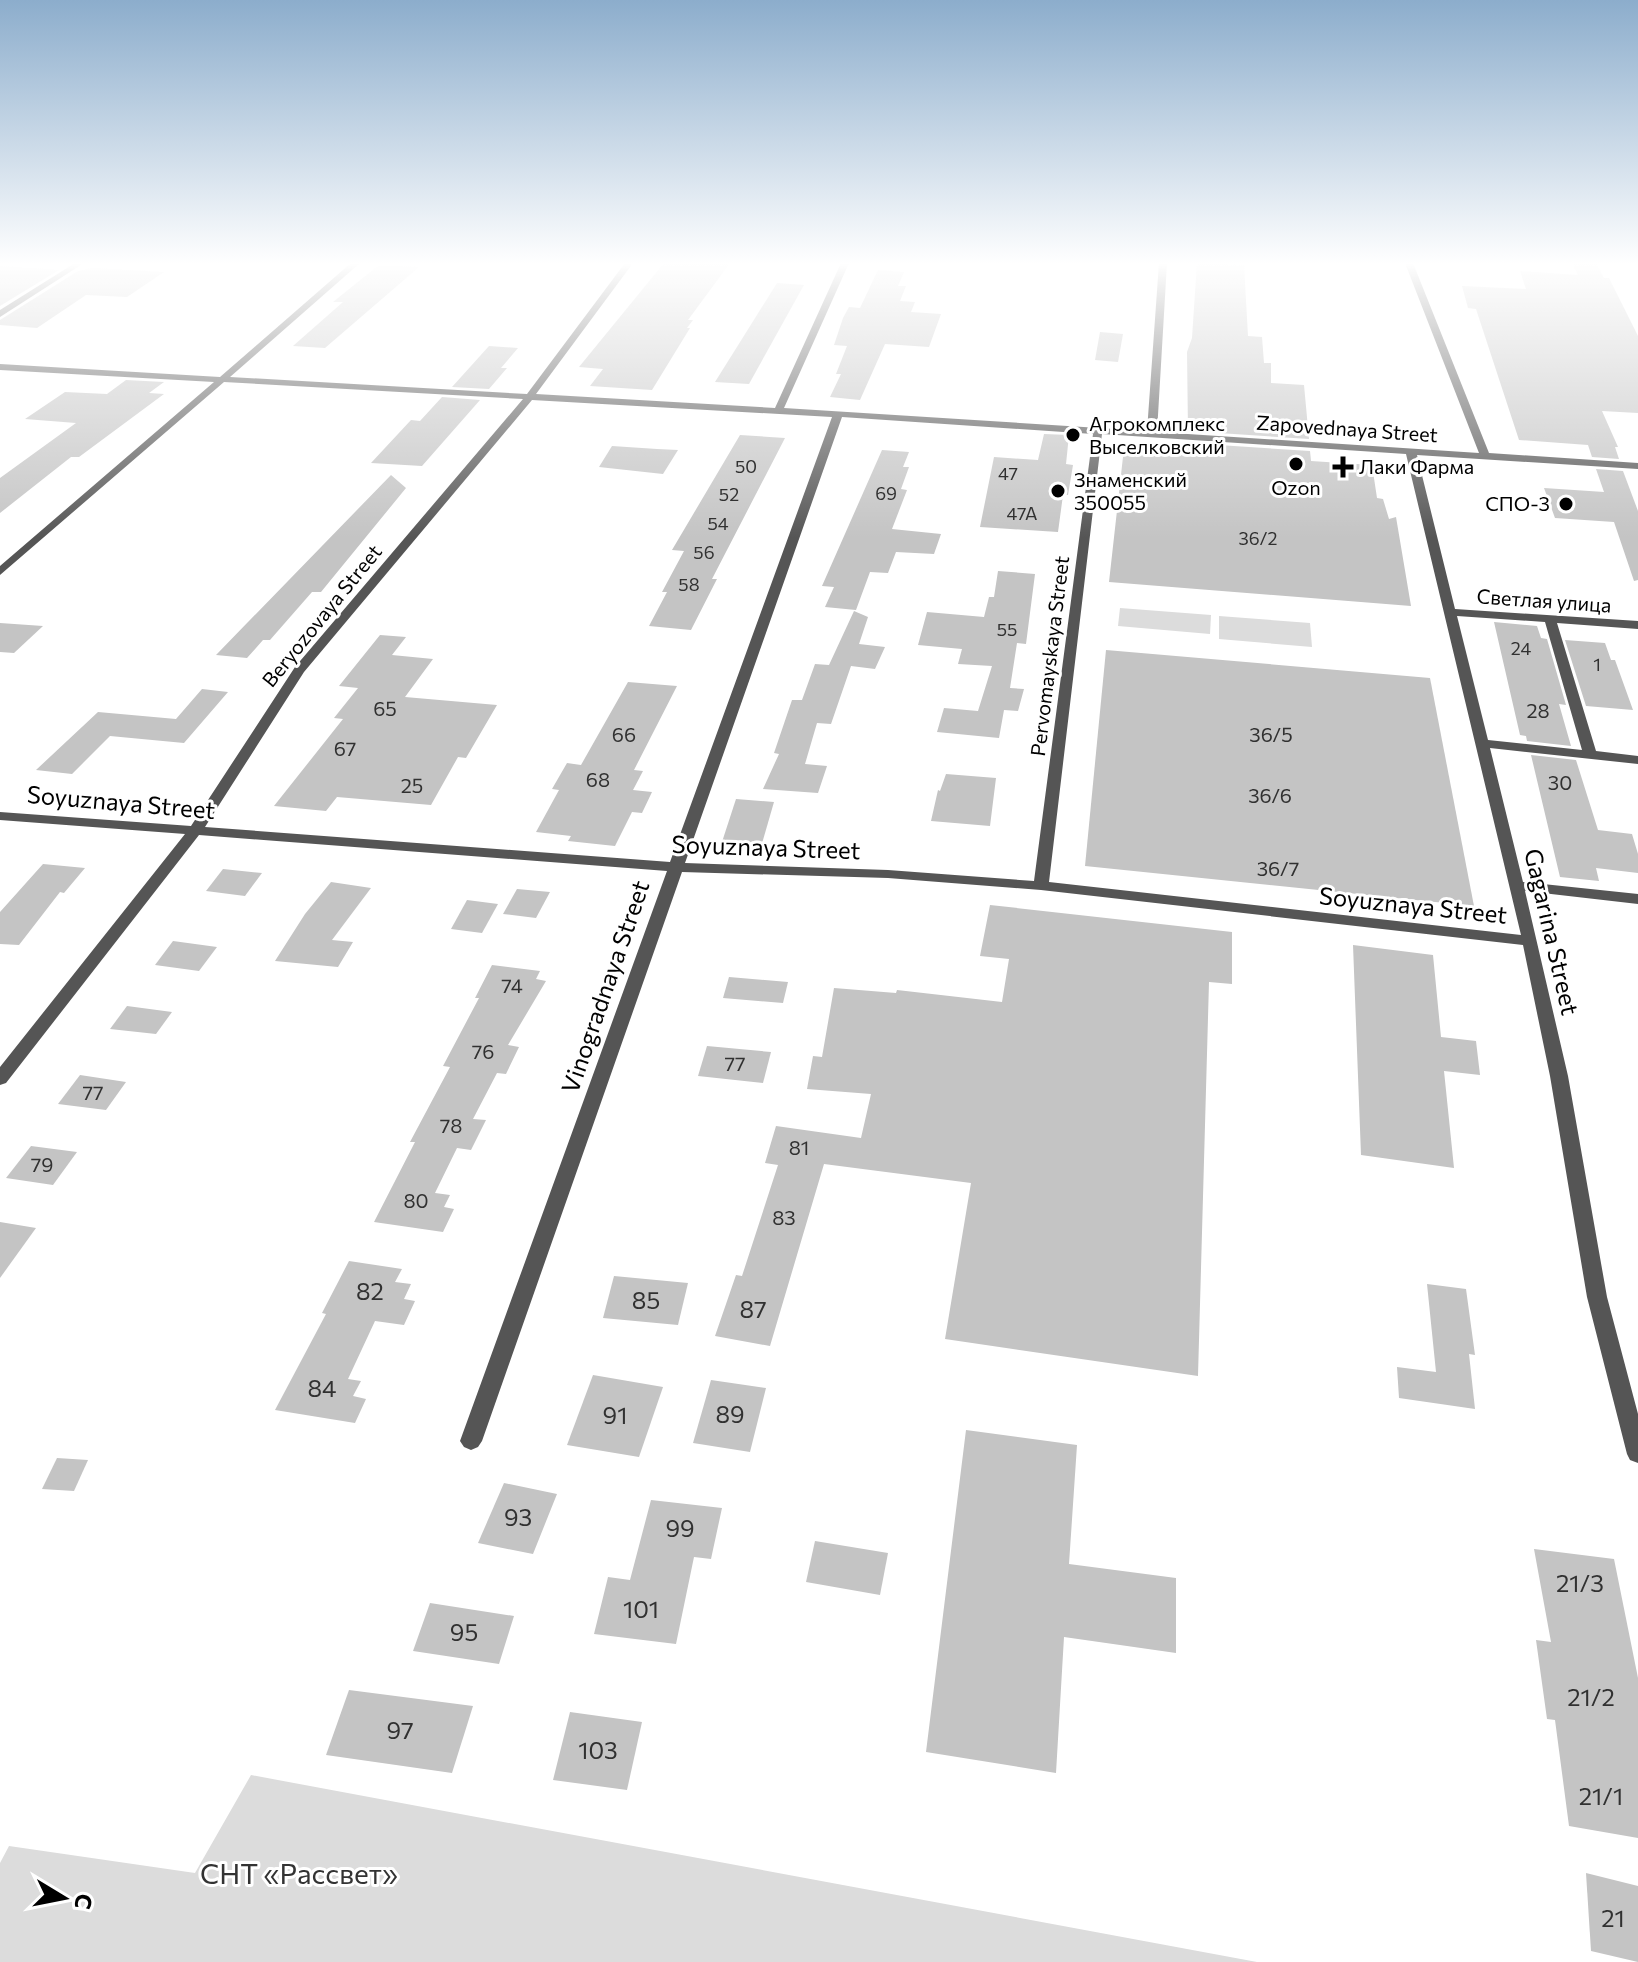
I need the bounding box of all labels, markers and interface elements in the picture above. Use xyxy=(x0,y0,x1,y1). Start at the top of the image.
street label: Zapovednaya Street xyxy=(1255,410,1439,446)
place label: Агрокомплекс Выселковский xyxy=(1089,411,1225,458)
marker: Агрокомплекс Выселковский xyxy=(1064,426,1082,444)
place label: Лаки Фарма xyxy=(1359,454,1474,478)
house number: 50 xyxy=(735,455,757,477)
marker: Ozon xyxy=(1287,455,1305,473)
marker: Лаки Фарма xyxy=(1334,458,1352,476)
house number: 47 xyxy=(998,462,1018,484)
place label: Знаменский 350055 xyxy=(1074,467,1187,514)
place label: Ozon xyxy=(1271,475,1321,499)
house number: 69 xyxy=(875,482,897,504)
marker: Знаменский 350055 xyxy=(1049,482,1067,500)
house number: 52 xyxy=(719,483,739,505)
place label: СПО-3 xyxy=(1485,491,1550,515)
marker: СПО-3 xyxy=(1557,495,1575,513)
house number: 47А xyxy=(1007,502,1037,524)
house number: 54 xyxy=(707,512,729,534)
house number: 36/2 xyxy=(1239,527,1277,549)
street label: Beryozovaya Street xyxy=(256,539,386,691)
house number: 56 xyxy=(693,541,715,563)
street label: Pervomayskaya Street xyxy=(1025,554,1073,757)
house number: 58 xyxy=(678,573,700,595)
street label: Светлая улица xyxy=(1476,583,1612,617)
house number: 55 xyxy=(997,618,1017,640)
house number: 24 xyxy=(1511,637,1531,659)
house number: 1 xyxy=(1593,653,1601,675)
house number: 65 xyxy=(373,696,397,720)
house number: 28 xyxy=(1526,698,1550,722)
house number: 66 xyxy=(612,722,636,746)
house number: 36/5 xyxy=(1249,722,1293,746)
house number: 67 xyxy=(334,736,356,760)
house number: 68 xyxy=(586,767,610,791)
house number: 30 xyxy=(1548,770,1572,794)
house number: 25 xyxy=(401,773,423,797)
street label: Soyuznaya Street xyxy=(26,779,217,824)
house number: 36/6 xyxy=(1248,783,1292,807)
street label: Soyuznaya Street xyxy=(671,829,861,864)
street label: Gagarina Street xyxy=(1519,846,1586,1018)
house number: 36/7 xyxy=(1257,856,1299,880)
street label: Vinogradnaya Street xyxy=(555,876,655,1097)
street label: Soyuznaya Street xyxy=(1318,880,1509,929)
house number: 74 xyxy=(501,973,523,997)
house number: 76 xyxy=(472,1039,494,1063)
house number: 77 xyxy=(724,1051,746,1075)
house number: 77 xyxy=(82,1080,104,1104)
house number: 78 xyxy=(440,1113,462,1137)
house number: 81 xyxy=(789,1135,809,1159)
house number: 79 xyxy=(31,1152,53,1176)
house number: 80 xyxy=(403,1188,429,1212)
house number: 83 xyxy=(772,1205,796,1229)
house number: 82 xyxy=(356,1276,384,1305)
house number: 85 xyxy=(632,1285,660,1314)
house number: 87 xyxy=(739,1294,767,1323)
house number: 84 xyxy=(308,1373,336,1402)
house number: 89 xyxy=(715,1399,745,1428)
house number: 91 xyxy=(603,1400,627,1429)
house number: 93 xyxy=(504,1502,532,1531)
house number: 99 xyxy=(665,1513,695,1542)
house number: 21/3 xyxy=(1556,1568,1604,1597)
house number: 101 xyxy=(623,1594,659,1623)
house number: 95 xyxy=(450,1617,478,1646)
house number: 21/2 xyxy=(1567,1682,1615,1711)
house number: 97 xyxy=(386,1715,414,1744)
house number: 103 xyxy=(578,1735,618,1764)
house number: 21/1 xyxy=(1579,1781,1623,1810)
park label: СНТ «Рассвет» xyxy=(200,1856,398,1890)
north arrow xyxy=(24,1858,104,1938)
text: С xyxy=(70,1892,99,1911)
house number: 21 xyxy=(1601,1903,1625,1932)

